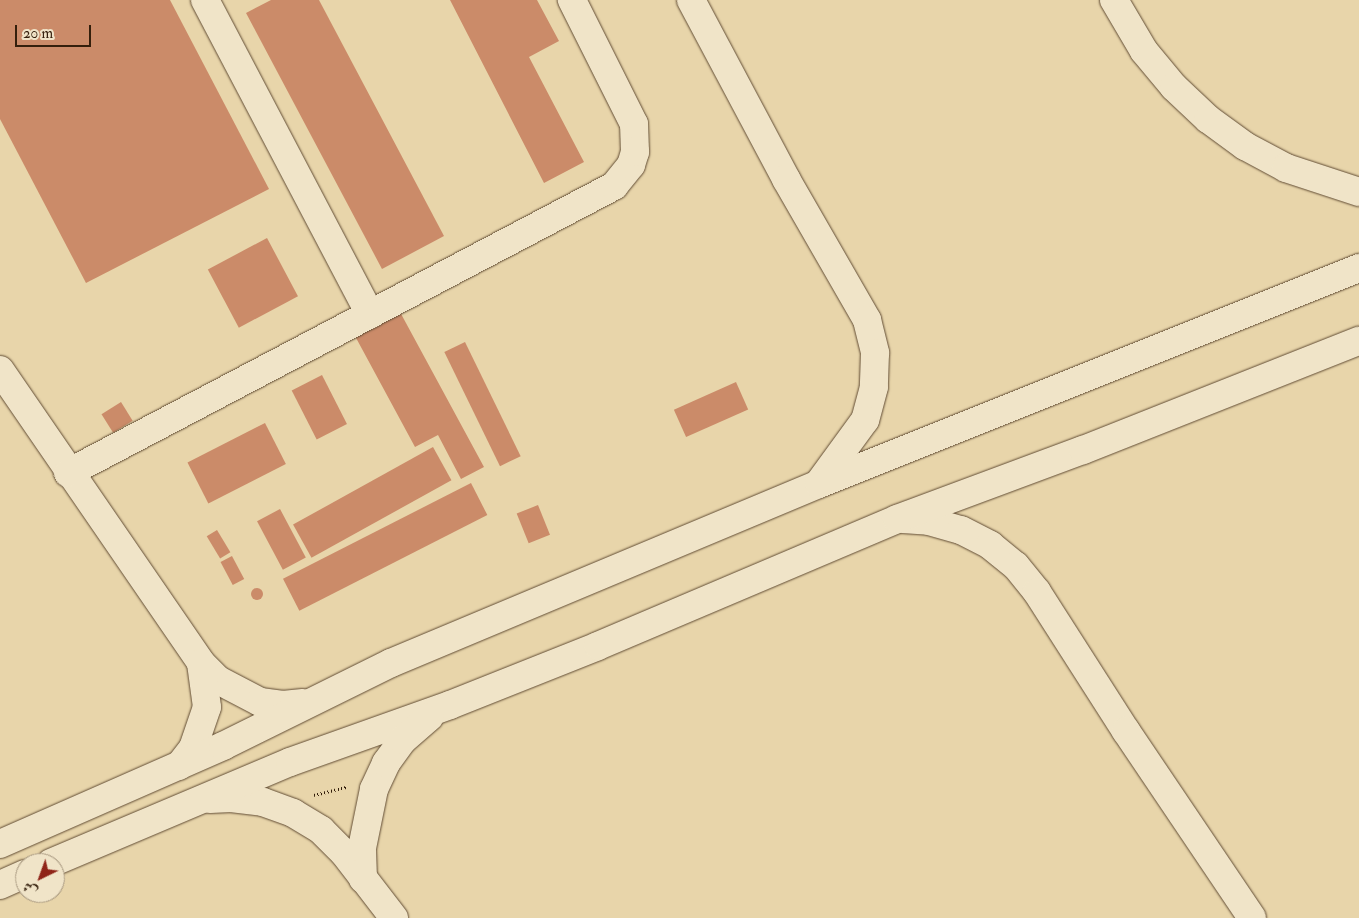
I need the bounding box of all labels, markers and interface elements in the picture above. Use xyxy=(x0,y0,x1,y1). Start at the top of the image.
scale bar xyxy=(18,15,94,47)
text: 20 m xyxy=(23,24,53,43)
north arrow xyxy=(15,853,65,903)
text: ش xyxy=(19,878,41,900)

